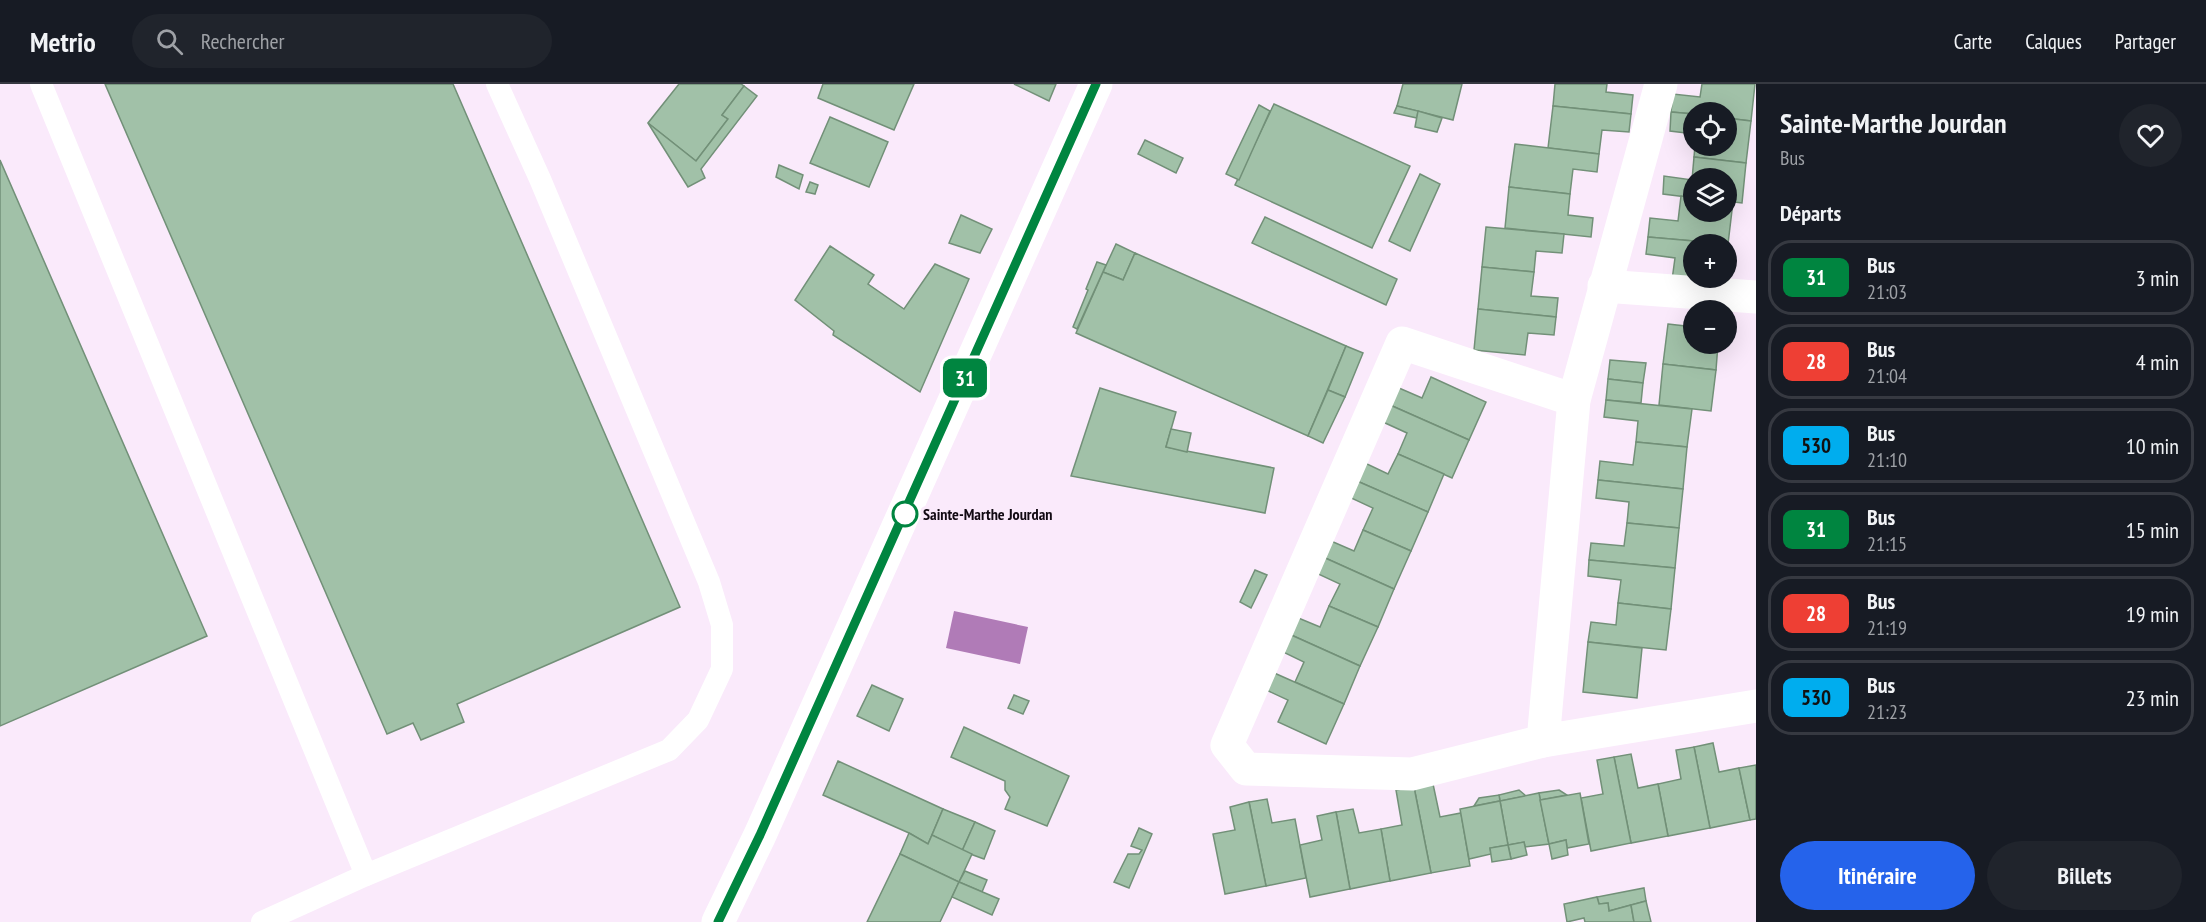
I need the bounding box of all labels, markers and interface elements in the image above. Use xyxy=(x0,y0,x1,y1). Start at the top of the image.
search box xyxy=(132,14,552,68)
text: Metrio xyxy=(30,23,96,60)
icon: search xyxy=(153,25,186,58)
text: Rechercher xyxy=(201,27,285,55)
text: Carte xyxy=(1954,28,1992,55)
text: Calques xyxy=(2025,28,2082,55)
text: Partager xyxy=(2115,28,2176,55)
map controls xyxy=(1683,102,1737,354)
button: locate xyxy=(1683,102,1737,156)
text: Sainte-Marthe Jourdan xyxy=(1780,104,2007,141)
button: heart xyxy=(2119,104,2182,167)
text: Bus xyxy=(1780,145,1805,171)
button: layers xyxy=(1683,168,1737,222)
text: Départs xyxy=(1780,199,1841,227)
button: + xyxy=(1683,234,1737,288)
text: Bus xyxy=(1867,251,1895,279)
text: 31 xyxy=(1806,264,1826,291)
text: 3 min xyxy=(2136,264,2179,292)
text: 21:03 xyxy=(1867,279,1907,305)
button: − xyxy=(1683,300,1737,354)
text: Bus xyxy=(1867,335,1895,363)
text: 28 xyxy=(1806,348,1826,375)
text: 4 min xyxy=(2136,348,2179,376)
line badge: 31 xyxy=(938,358,992,398)
text: 21:04 xyxy=(1867,363,1907,389)
text: 31 xyxy=(955,365,975,392)
text: Bus xyxy=(1867,419,1895,447)
text: 530 xyxy=(1801,432,1831,459)
text: 10 min xyxy=(2126,432,2179,460)
text: 21:10 xyxy=(1867,447,1907,473)
marker: Sainte-Marthe Jourdan xyxy=(892,501,918,527)
text: Bus xyxy=(1867,503,1895,531)
place label: Sainte-Marthe Jourdan xyxy=(923,504,1052,524)
text: 31 xyxy=(1806,516,1826,543)
text: 15 min xyxy=(2126,516,2179,544)
text: 21:15 xyxy=(1867,531,1907,557)
text: Bus xyxy=(1867,587,1895,615)
text: 28 xyxy=(1806,600,1826,627)
text: 19 min xyxy=(2126,600,2179,628)
text: 21:19 xyxy=(1867,615,1907,641)
text: Bus xyxy=(1867,671,1895,699)
text: 530 xyxy=(1801,684,1831,711)
text: 23 min xyxy=(2126,684,2179,712)
text: 21:23 xyxy=(1867,699,1907,725)
button: Itinéraire xyxy=(1780,841,1975,910)
button: Billets xyxy=(1987,841,2182,910)

